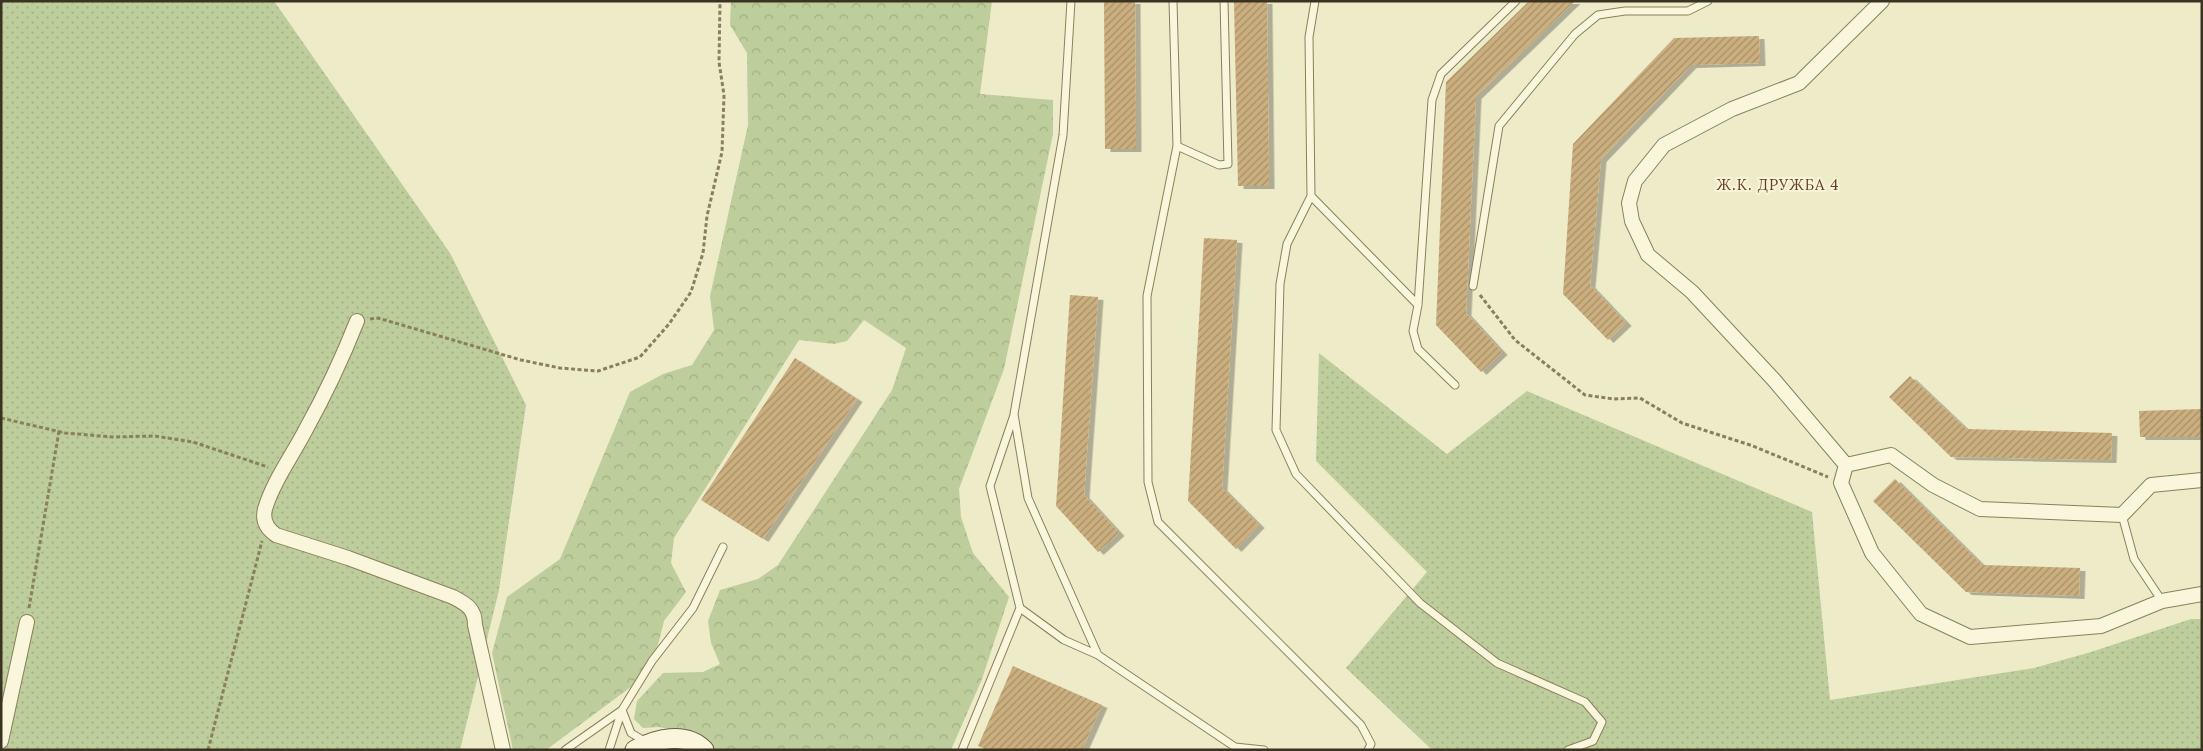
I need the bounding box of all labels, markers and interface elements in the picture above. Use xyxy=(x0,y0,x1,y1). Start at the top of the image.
district label: Ж.К. ДРУЖБА 4 xyxy=(1717,175,1839,194)

